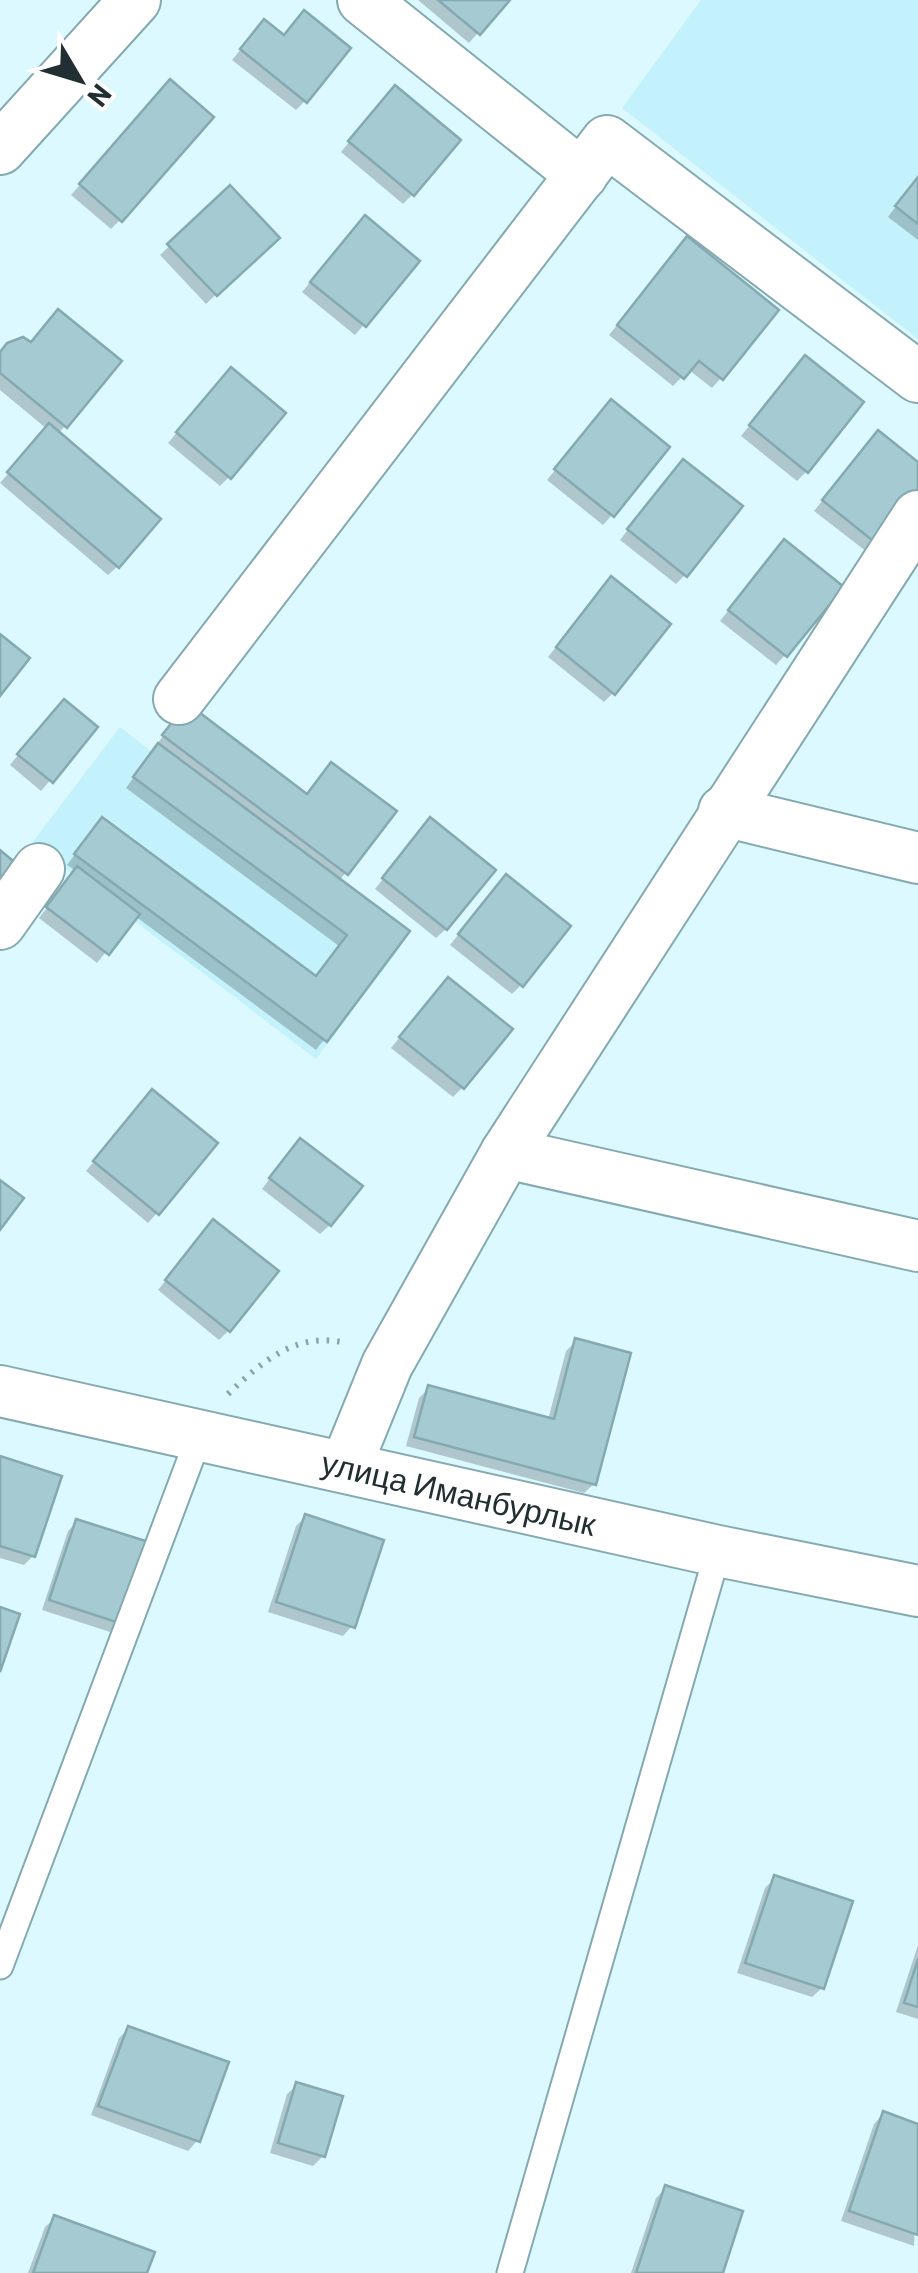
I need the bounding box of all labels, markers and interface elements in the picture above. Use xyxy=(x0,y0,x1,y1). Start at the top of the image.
north arrow xyxy=(30,30,130,130)
text: N xyxy=(81,78,120,114)
street label: улица Иманбурлык xyxy=(318,1442,601,1543)

